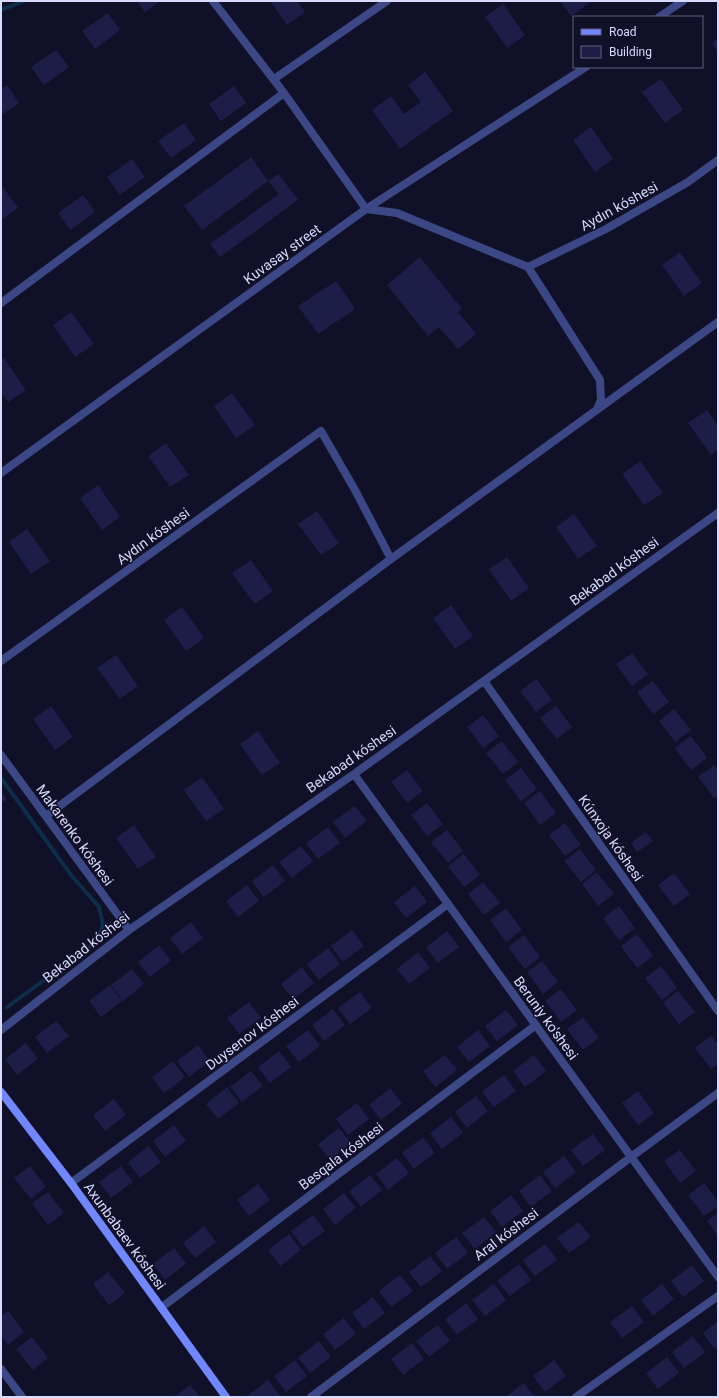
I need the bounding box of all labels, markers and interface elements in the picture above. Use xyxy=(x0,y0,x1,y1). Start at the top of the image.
legend xyxy=(573,16,703,68)
text: Road xyxy=(609,25,637,39)
text: Building xyxy=(609,45,652,59)
street label: Aydın kóshesi xyxy=(578,178,660,234)
street label: Kuvasay street xyxy=(240,220,324,287)
street label: Aydın kóshesi xyxy=(114,504,192,568)
street label: Bekabad kóshesi xyxy=(567,533,661,609)
street label: Bekabad kóshesi xyxy=(303,722,399,796)
street label: Makarenko kóshesi xyxy=(33,781,117,889)
street label: Kúnxoja kóshesi xyxy=(575,792,647,884)
street label: Bekabad kóshesi xyxy=(39,908,133,986)
street label: Beruniy ko'shesi xyxy=(510,973,582,1063)
street label: Duysenov kóshesi xyxy=(202,993,302,1073)
street label: Besqala kóshesi xyxy=(296,1119,386,1193)
street label: Axunbabaev kóshesi xyxy=(81,1179,169,1293)
street label: Aral kóshesi xyxy=(471,1205,541,1263)

